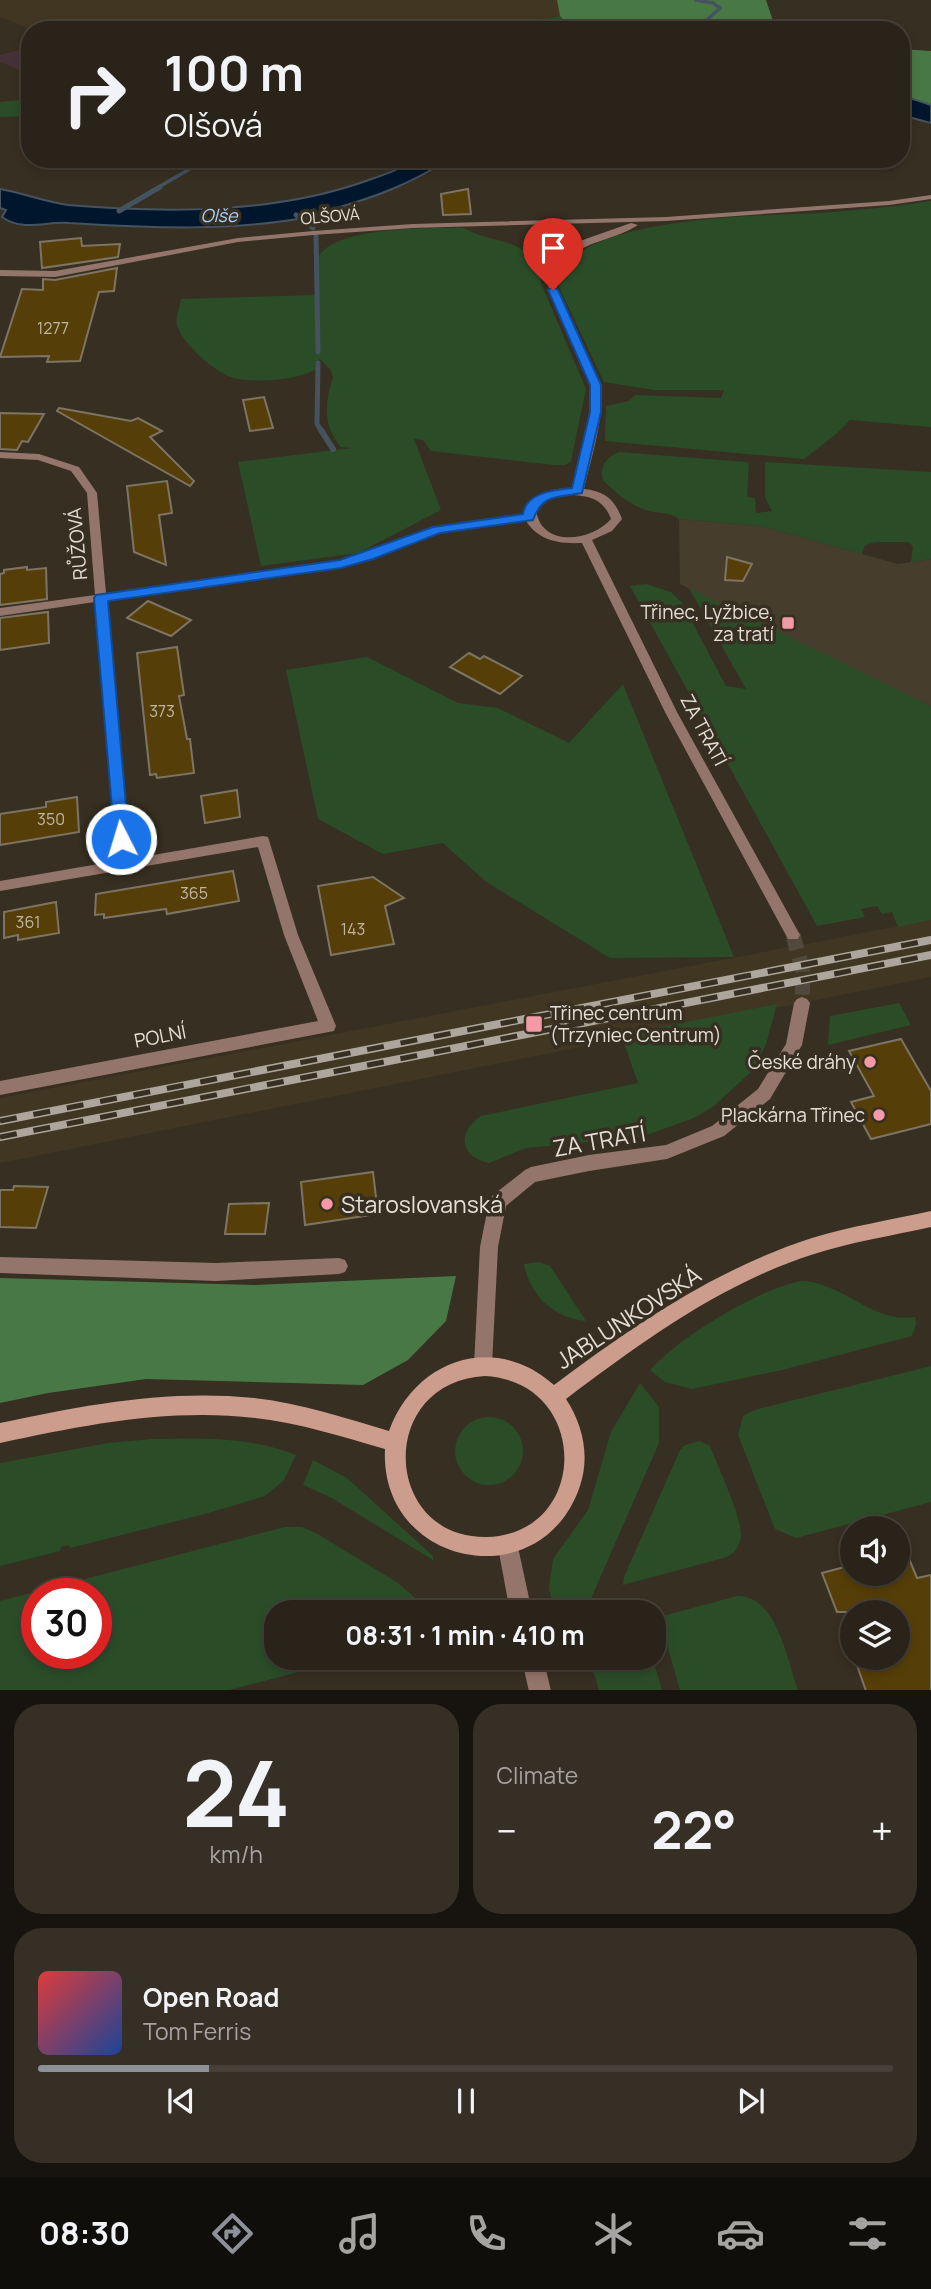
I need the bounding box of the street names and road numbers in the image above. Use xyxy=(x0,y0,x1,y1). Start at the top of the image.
street label: OLŠOVÁ xyxy=(299,202,361,230)
street label: RŮŽOVÁ xyxy=(61,507,93,581)
street label: ZA TRATÍ xyxy=(674,690,734,770)
street label: POLNÍ xyxy=(132,1018,188,1054)
street label: ZA TRATÍ xyxy=(550,1116,648,1164)
street label: JABLUNKOVSKÁ xyxy=(549,1258,707,1376)

